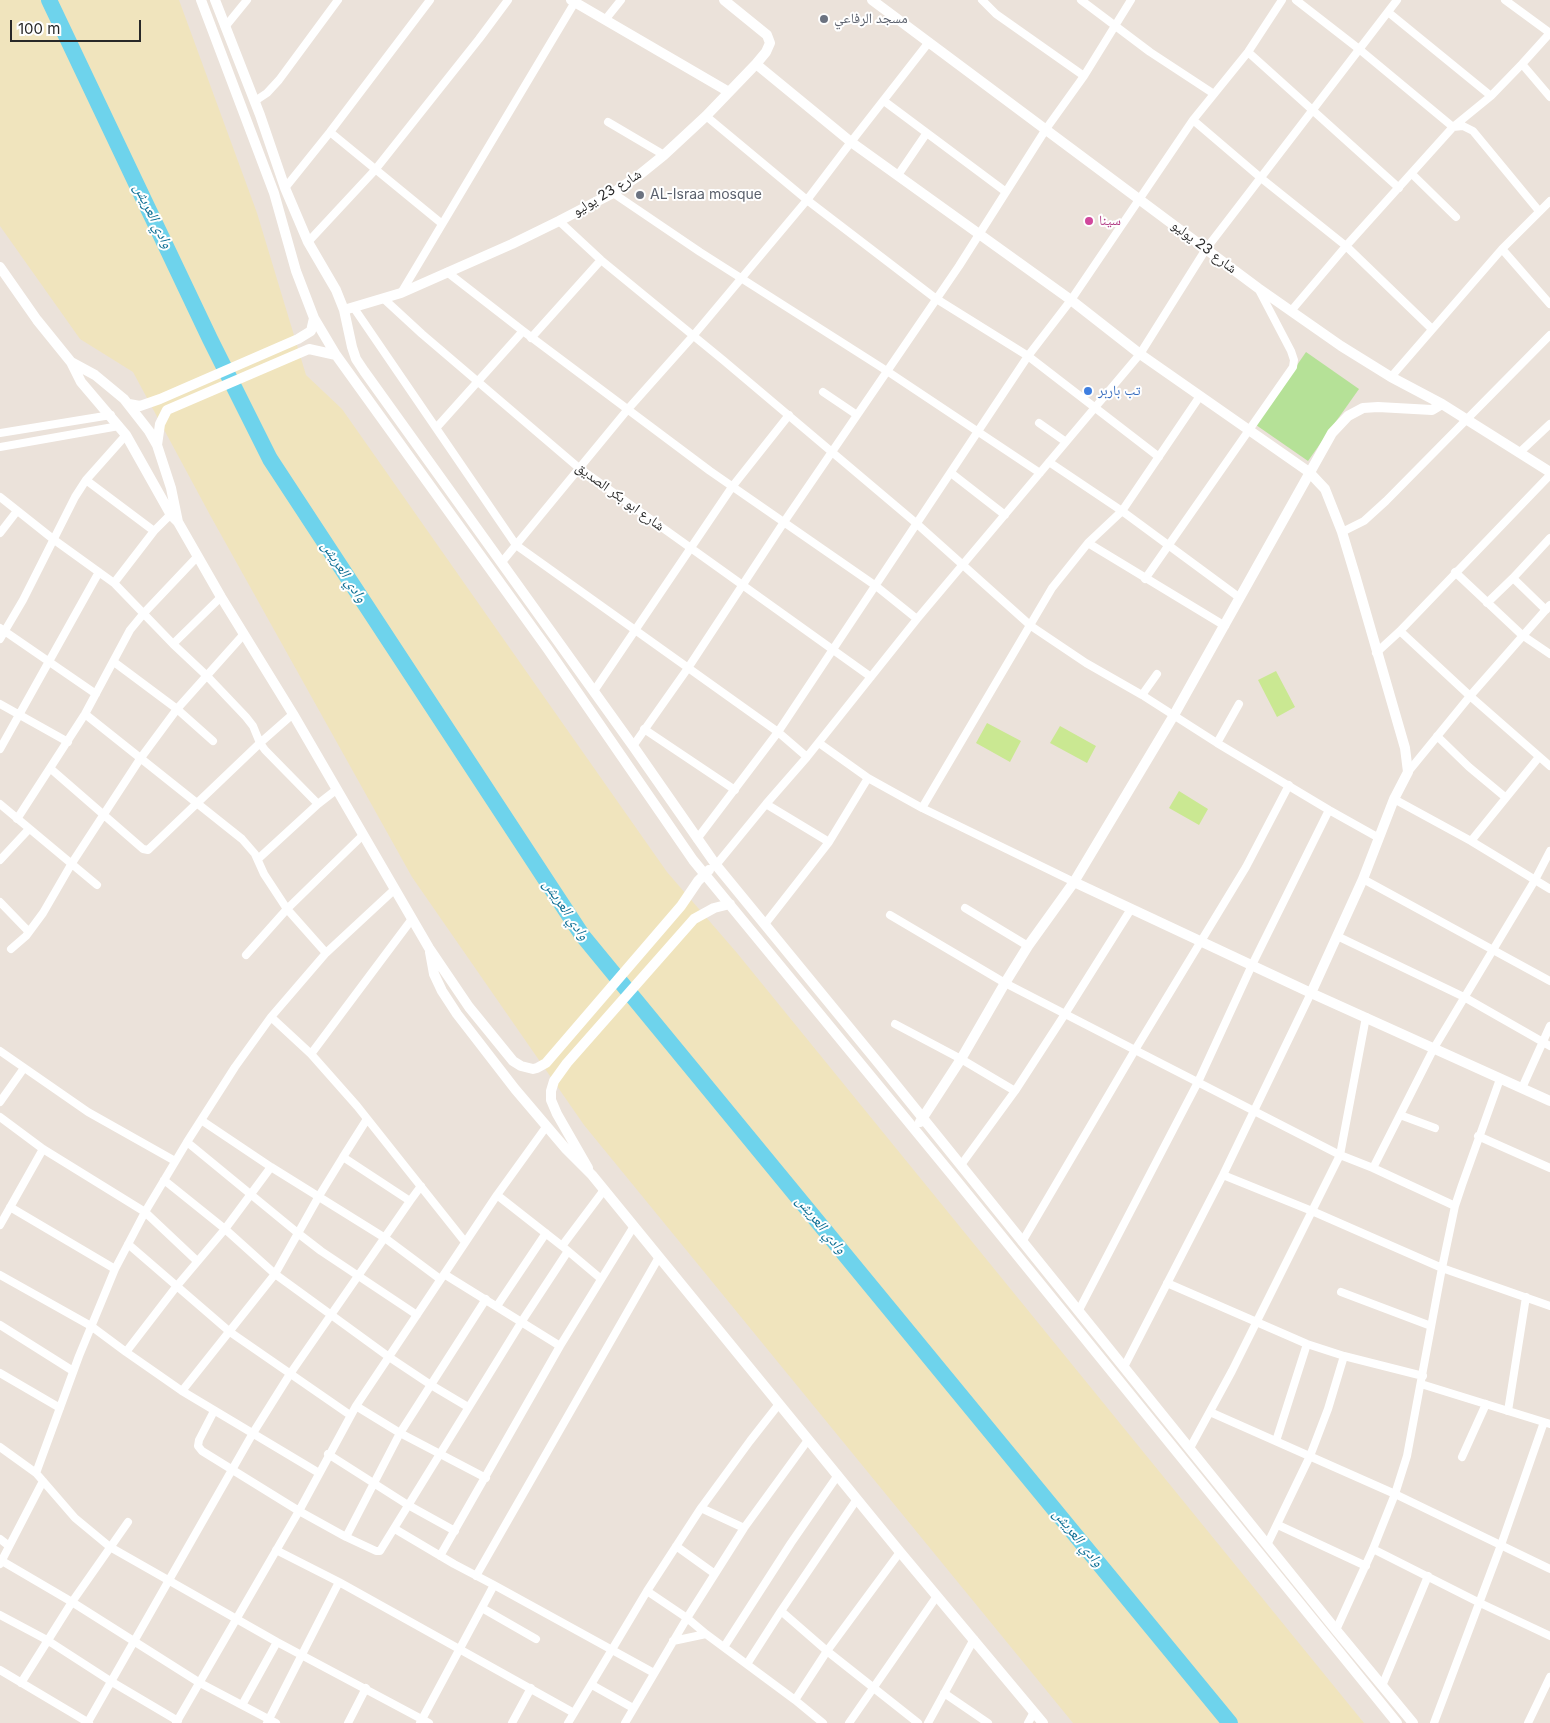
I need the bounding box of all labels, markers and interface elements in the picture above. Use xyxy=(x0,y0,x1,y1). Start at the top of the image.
scale bar xyxy=(12,10,144,42)
place label: مسجد الرفاعي xyxy=(834,11,908,27)
marker: مسجد الرفاعي xyxy=(818,13,830,25)
text: 100 m xyxy=(18,19,60,38)
street label: شارع 23 يوليو xyxy=(569,166,645,220)
water label: وادي العريش xyxy=(130,181,176,251)
place label: AL-Israa mosque xyxy=(650,187,762,203)
marker: AL-Israa mosque xyxy=(634,189,646,201)
place label: سينا xyxy=(1099,213,1121,229)
marker: سينا xyxy=(1083,215,1095,227)
street label: شارع 23 يوليو xyxy=(1168,217,1240,277)
place label: تب باربر xyxy=(1098,383,1140,399)
marker: تب باربر xyxy=(1082,385,1094,397)
street label: شارع ابو بكر الصديق xyxy=(572,459,668,535)
water label: وادي العريش xyxy=(317,538,371,606)
water label: وادي العريش xyxy=(539,876,593,944)
water label: وادي العريش xyxy=(792,1192,850,1258)
water label: وادي العريش xyxy=(1049,1505,1107,1571)

